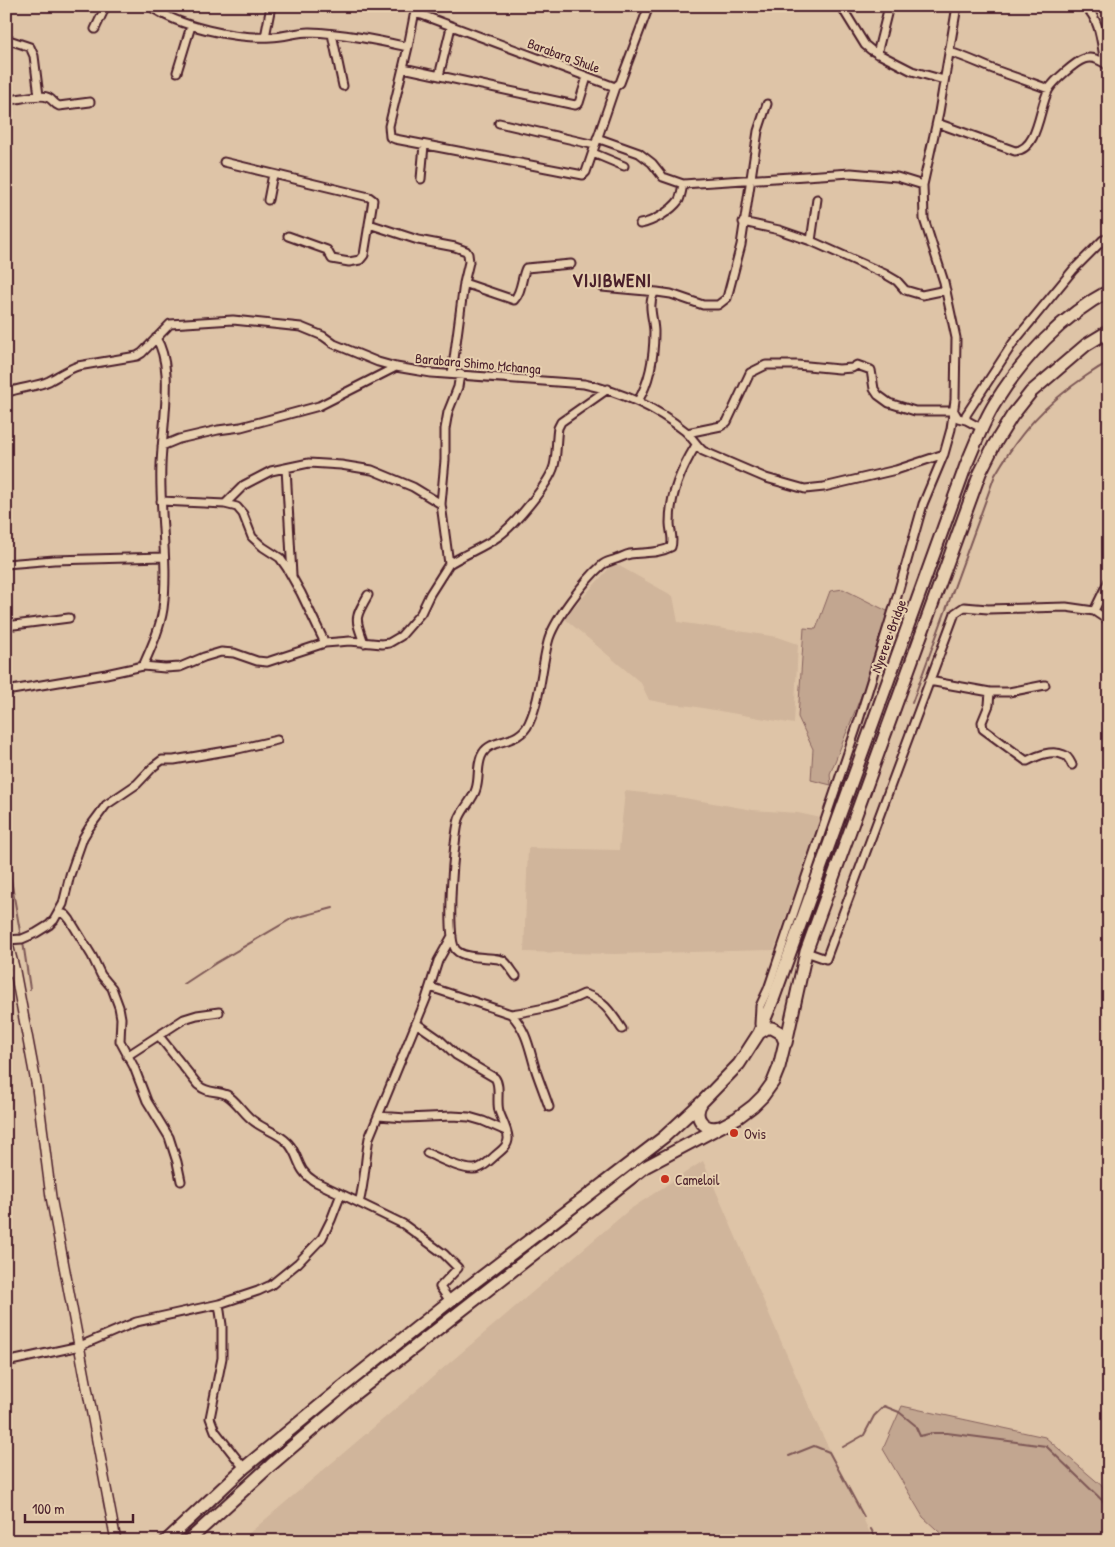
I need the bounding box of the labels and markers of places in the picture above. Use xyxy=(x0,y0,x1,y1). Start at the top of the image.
place label: Ovis xyxy=(744,1124,766,1143)
marker: Ovis xyxy=(728,1127,740,1139)
place label: Cameloil xyxy=(675,1170,720,1189)
marker: Cameloil xyxy=(659,1173,671,1185)

